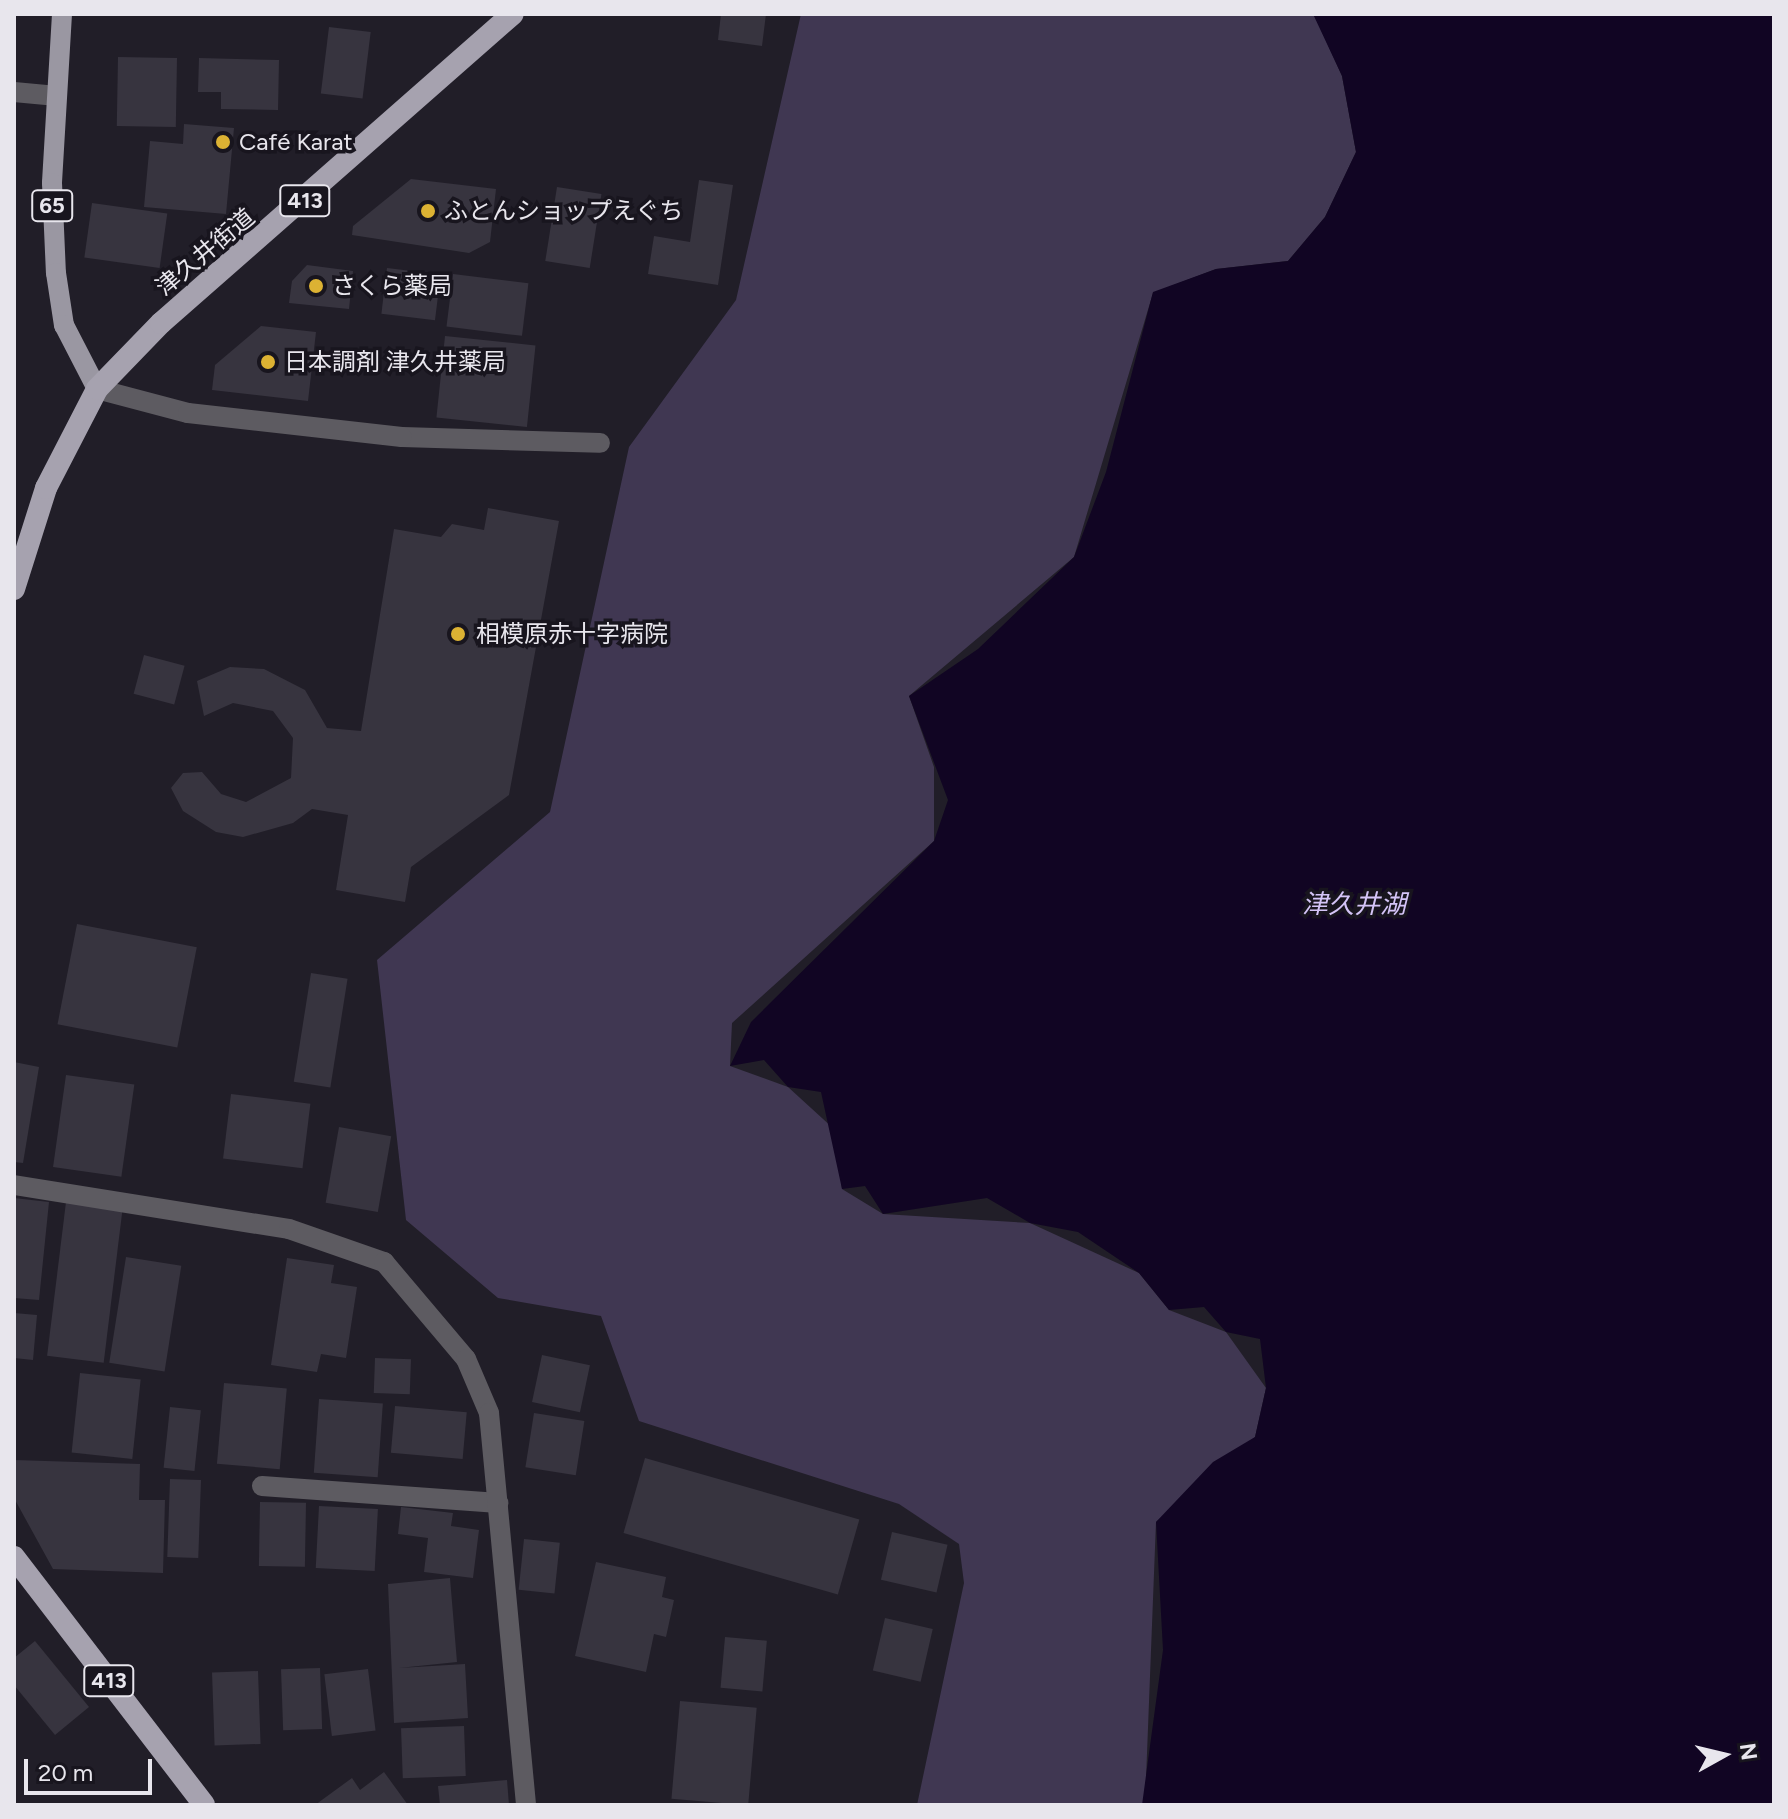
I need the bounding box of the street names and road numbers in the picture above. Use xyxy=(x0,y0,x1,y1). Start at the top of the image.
road number: 413 xyxy=(279,183,331,219)
road number: 65 xyxy=(30,188,74,224)
street label: 津久井街道 xyxy=(150,202,260,302)
road number: 413 xyxy=(83,1663,135,1699)

